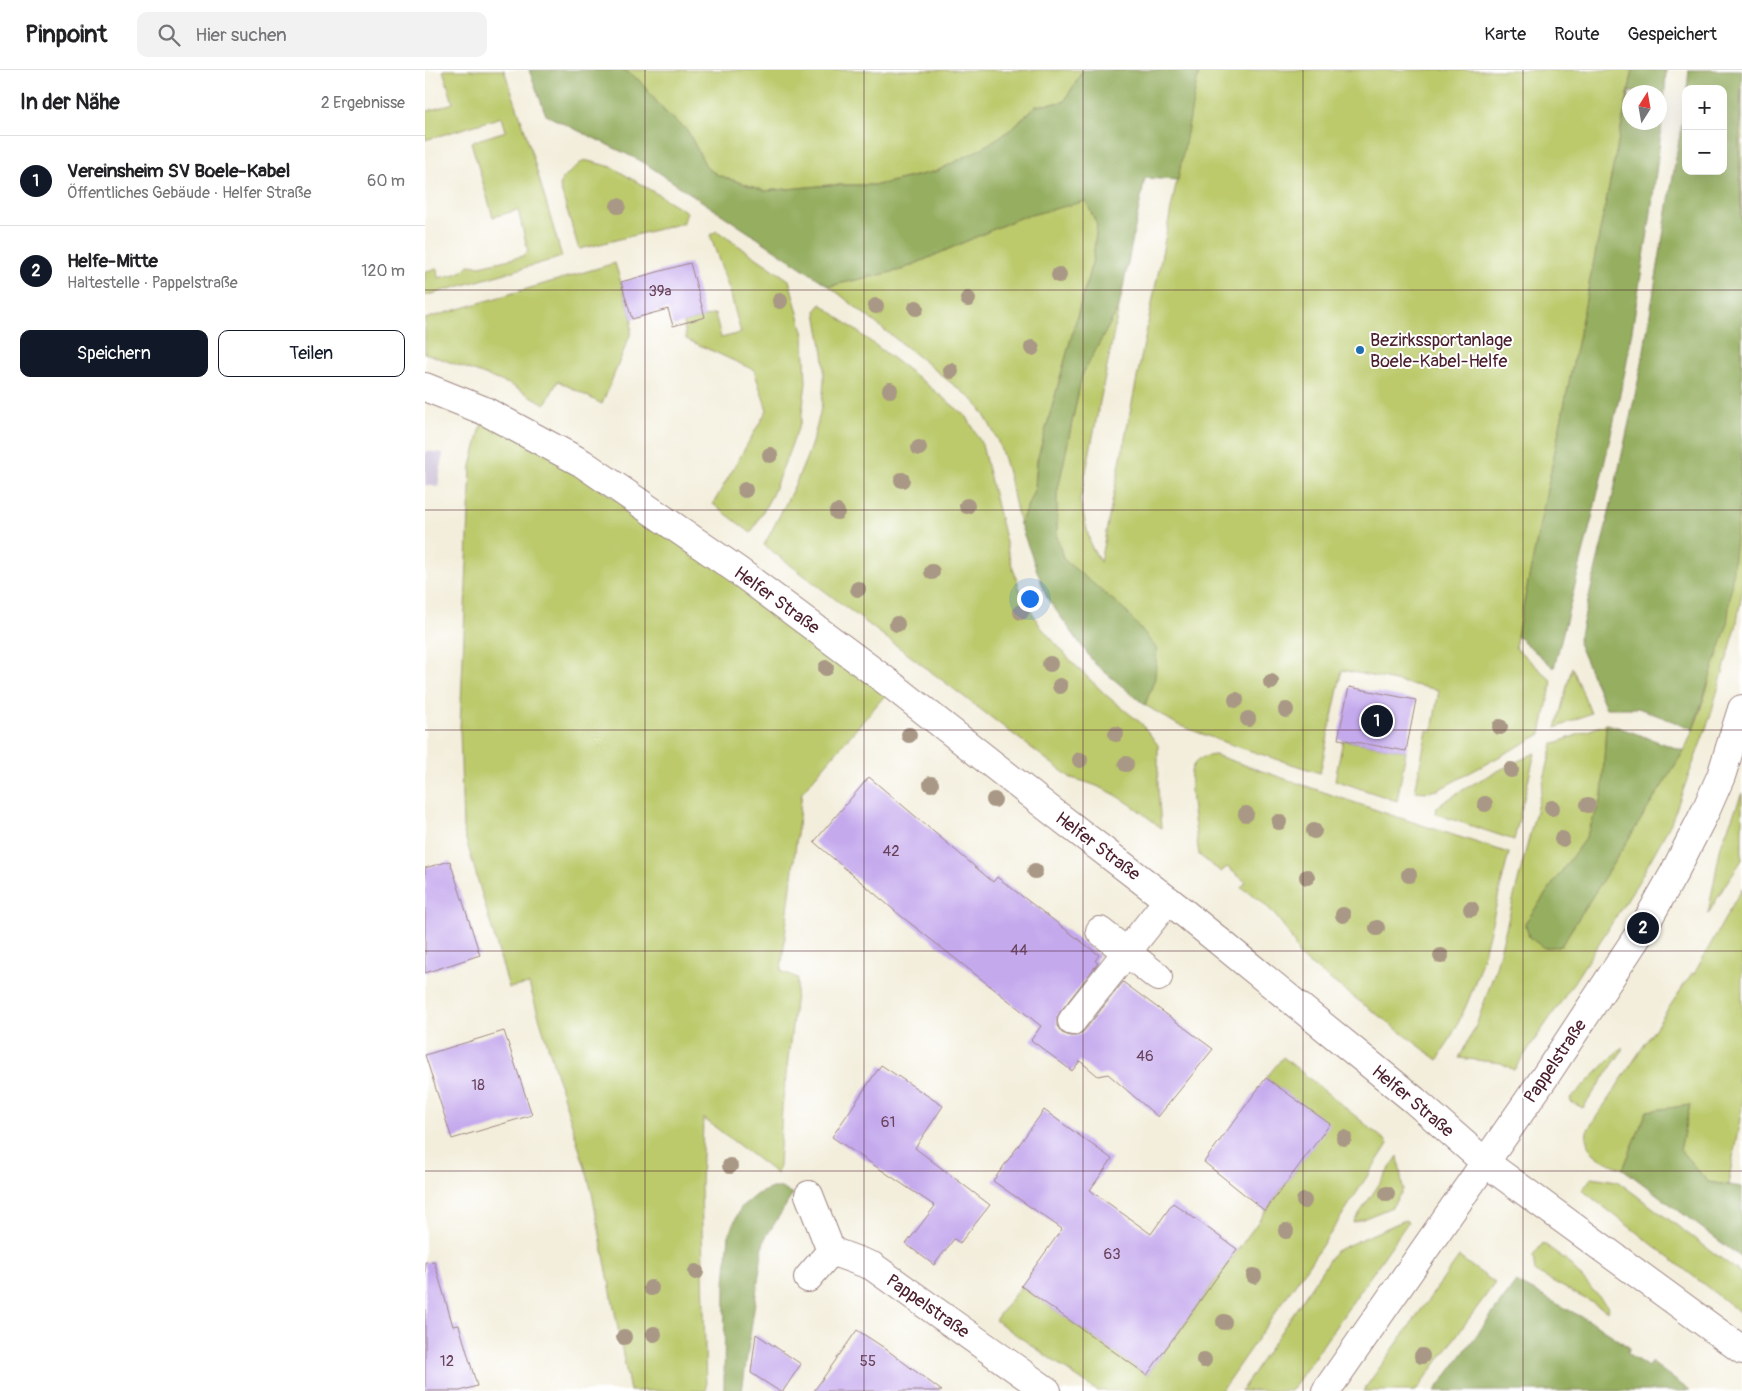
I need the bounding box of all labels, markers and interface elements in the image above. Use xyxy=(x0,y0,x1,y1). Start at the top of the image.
search box xyxy=(137,12,487,57)
text: Pinpoint xyxy=(25,20,107,49)
icon: search xyxy=(155,21,183,49)
text: Hier suchen xyxy=(195,23,287,47)
text: Karte xyxy=(1484,23,1526,46)
text: Route xyxy=(1554,23,1599,46)
text: Gespeichert xyxy=(1627,23,1717,46)
north arrow xyxy=(1622,85,1667,130)
map controls xyxy=(1682,85,1727,175)
button: + xyxy=(1682,85,1727,130)
text: In der Nähe xyxy=(20,89,120,116)
text: 2 Ergebnisse xyxy=(321,93,405,113)
button: − xyxy=(1682,130,1727,175)
text: Vereinsheim SV Boele-Kabel xyxy=(67,159,290,183)
text: 1 xyxy=(33,171,39,191)
text: 60 m xyxy=(367,171,405,191)
text: Öffentliches Gebäude · Helfer Straße xyxy=(67,183,311,203)
text: Helfe-Mitte xyxy=(67,249,158,273)
text: 2 xyxy=(32,261,40,281)
text: 120 m xyxy=(361,261,405,281)
text: Haltestelle · Pappelstraße xyxy=(67,273,238,293)
house number: 39a xyxy=(648,282,672,301)
place label: Bezirkssportanlage Boele-Kabel-Helfe xyxy=(1370,329,1512,373)
button: Speichern xyxy=(20,330,208,377)
button: Teilen xyxy=(218,330,405,377)
marker: Bezirkssportanlage Boele-Kabel-Helfe xyxy=(1354,344,1366,356)
street label: Helfer Straße xyxy=(729,562,824,639)
your location xyxy=(1017,586,1043,612)
pin: 1 xyxy=(1361,702,1393,740)
street label: Helfer Straße xyxy=(1051,807,1145,886)
house number: 42 xyxy=(882,842,900,861)
pin: 2 xyxy=(1627,909,1659,947)
house number: 44 xyxy=(1010,941,1028,960)
street label: Pappelstraße xyxy=(1519,1015,1592,1108)
house number: 46 xyxy=(1136,1047,1154,1066)
street label: Helfer Straße xyxy=(1367,1060,1459,1143)
house number: 18 xyxy=(471,1076,485,1095)
house number: 61 xyxy=(881,1113,895,1132)
house number: 63 xyxy=(1103,1245,1121,1264)
street label: Pappelstraße xyxy=(882,1269,974,1344)
house number: 12 xyxy=(440,1352,454,1371)
house number: 55 xyxy=(860,1352,876,1371)

